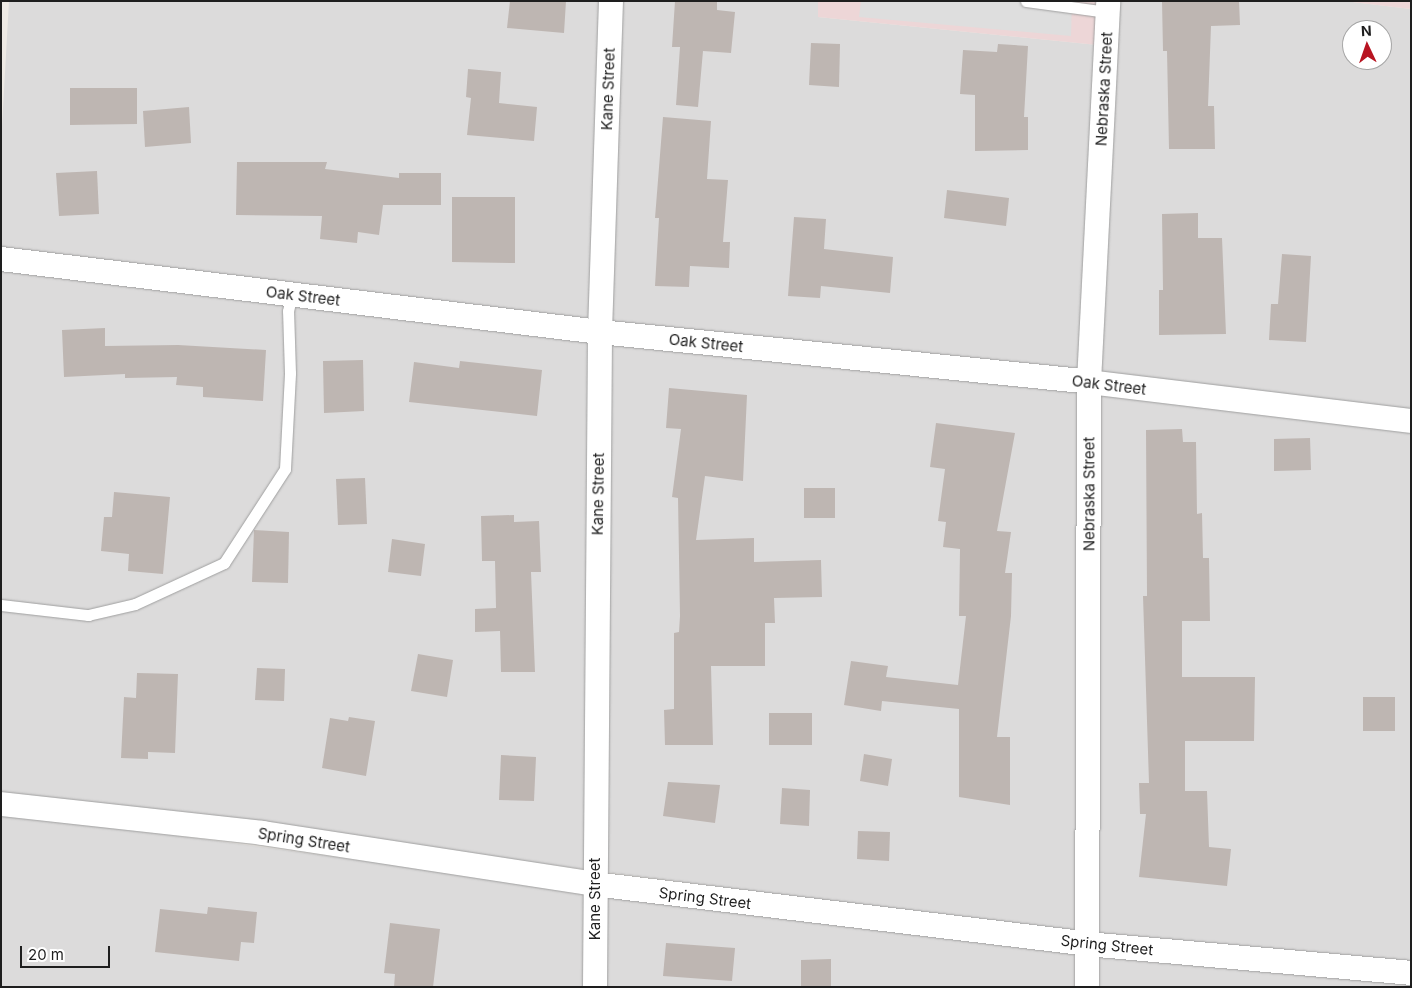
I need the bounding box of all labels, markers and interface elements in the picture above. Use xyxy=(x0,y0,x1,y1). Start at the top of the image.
north arrow xyxy=(1342,20,1392,70)
text: N xyxy=(1360,22,1372,39)
street label: Nebraska Street xyxy=(1092,31,1116,147)
street label: Kane Street xyxy=(598,47,618,131)
street label: Oak Street xyxy=(265,283,341,309)
street label: Oak Street xyxy=(668,330,744,356)
street label: Oak Street xyxy=(1071,372,1147,398)
street label: Nebraska Street xyxy=(1080,437,1098,551)
street label: Kane Street xyxy=(588,453,608,535)
street label: Spring Street xyxy=(257,824,351,856)
street label: Kane Street xyxy=(586,858,604,940)
street label: Spring Street xyxy=(658,883,752,913)
street label: Spring Street xyxy=(1060,931,1154,959)
scale bar xyxy=(22,936,112,968)
text: 20 m xyxy=(28,945,64,964)

